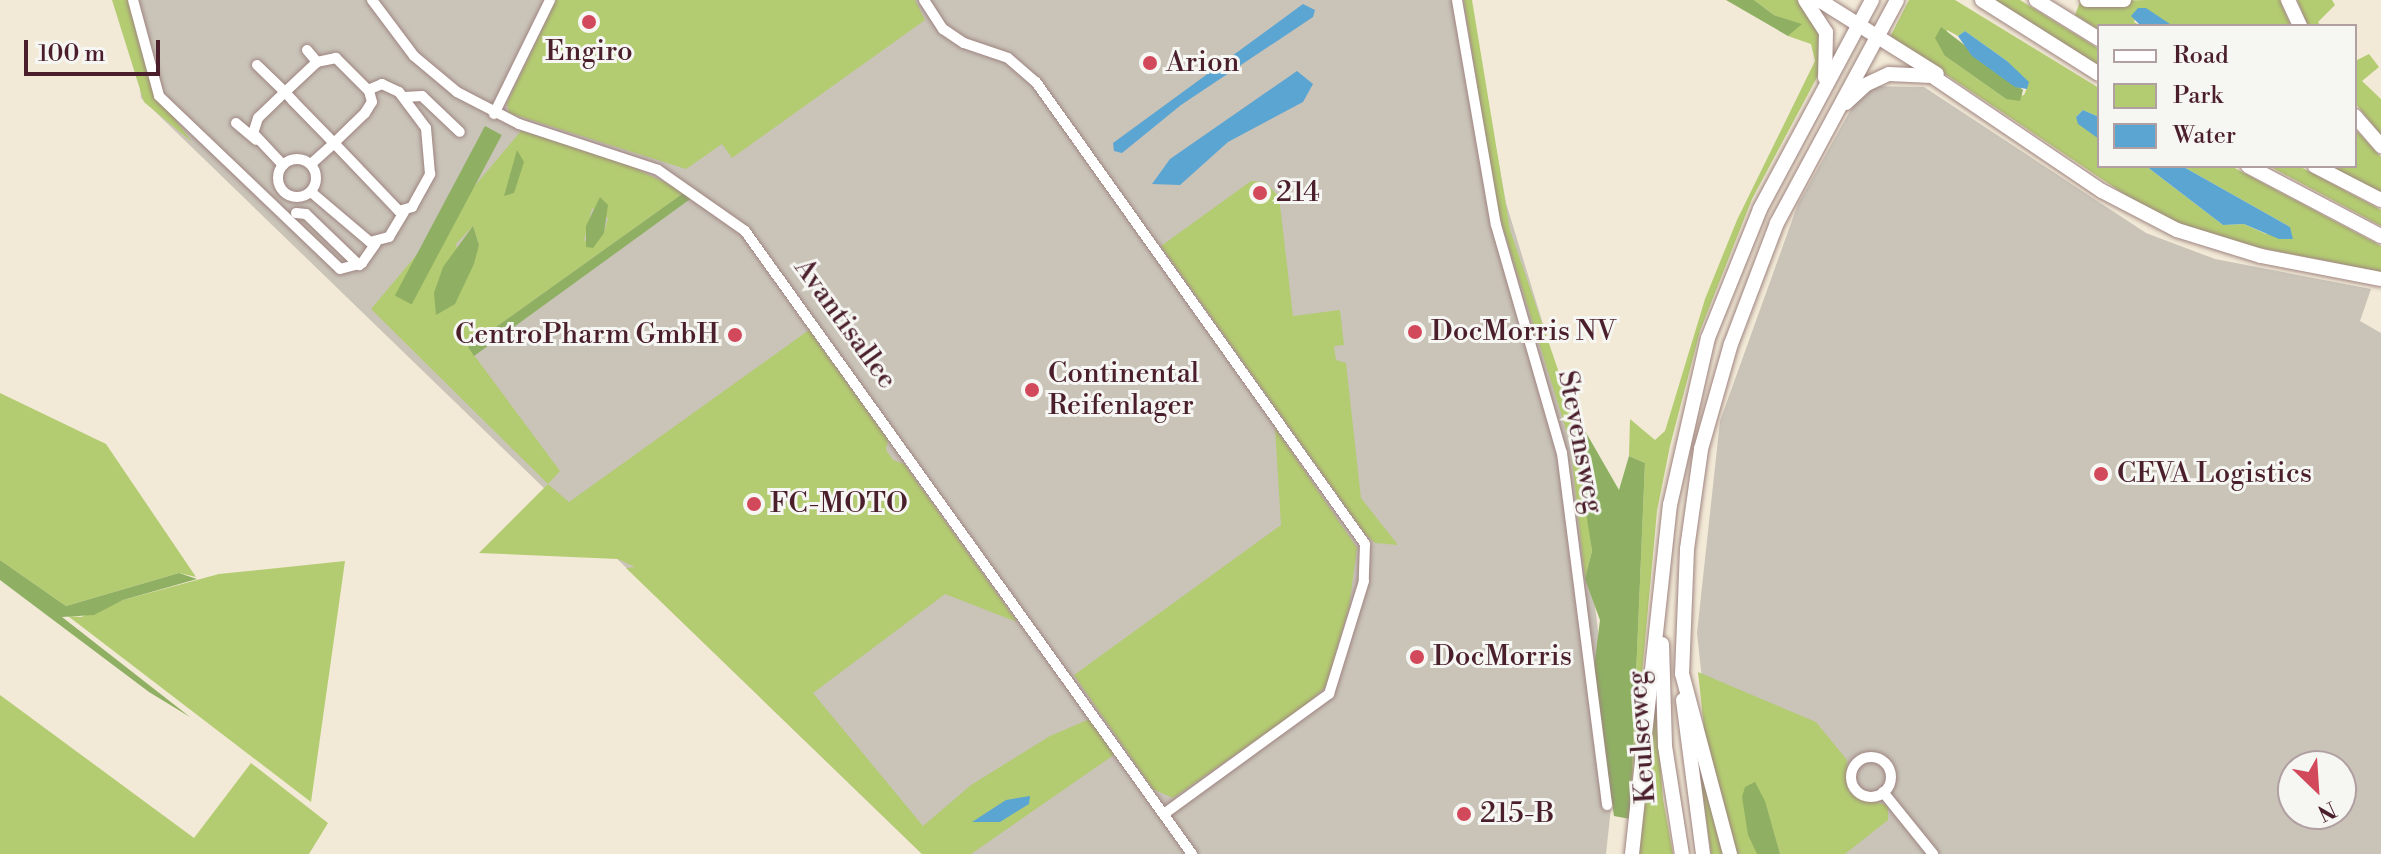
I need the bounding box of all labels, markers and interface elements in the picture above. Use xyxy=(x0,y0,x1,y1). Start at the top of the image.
marker: Engiro xyxy=(580,13,598,31)
scale bar xyxy=(28,24,164,74)
legend xyxy=(2097,24,2357,168)
place label: Engiro xyxy=(545,35,633,69)
text: 100 m xyxy=(38,39,105,69)
text: Road xyxy=(2173,41,2229,71)
place label: Arion xyxy=(1166,46,1240,80)
marker: Arion xyxy=(1141,54,1159,72)
text: Park xyxy=(2173,81,2223,111)
text: Water xyxy=(2173,121,2236,151)
place label: 214 xyxy=(1276,176,1320,210)
marker: 214 xyxy=(1251,184,1269,202)
street label: Avantisallee xyxy=(786,252,904,396)
place label: DocMorris NV xyxy=(1431,315,1617,349)
place label: CentroPharm GmbH xyxy=(455,318,719,352)
marker: DocMorris NV xyxy=(1406,323,1424,341)
marker: CentroPharm GmbH xyxy=(726,326,744,344)
place label: Continental Reifenlager xyxy=(1048,357,1199,423)
street label: Stevensweg xyxy=(1550,368,1610,516)
marker: Continental Reifenlager xyxy=(1023,381,1041,399)
place label: CEVA Logistics xyxy=(2117,457,2312,491)
marker: CEVA Logistics xyxy=(2092,465,2110,483)
place label: FC-MOTO xyxy=(770,487,908,521)
marker: FC-MOTO xyxy=(745,495,763,513)
place label: DocMorris xyxy=(1433,640,1572,674)
marker: DocMorris xyxy=(1408,648,1426,666)
street label: Keulseweg xyxy=(1621,670,1663,804)
north arrow xyxy=(2277,750,2357,830)
text: N xyxy=(2313,794,2340,826)
place label: 215-B xyxy=(1480,797,1555,831)
marker: 215-B xyxy=(1455,805,1473,823)

